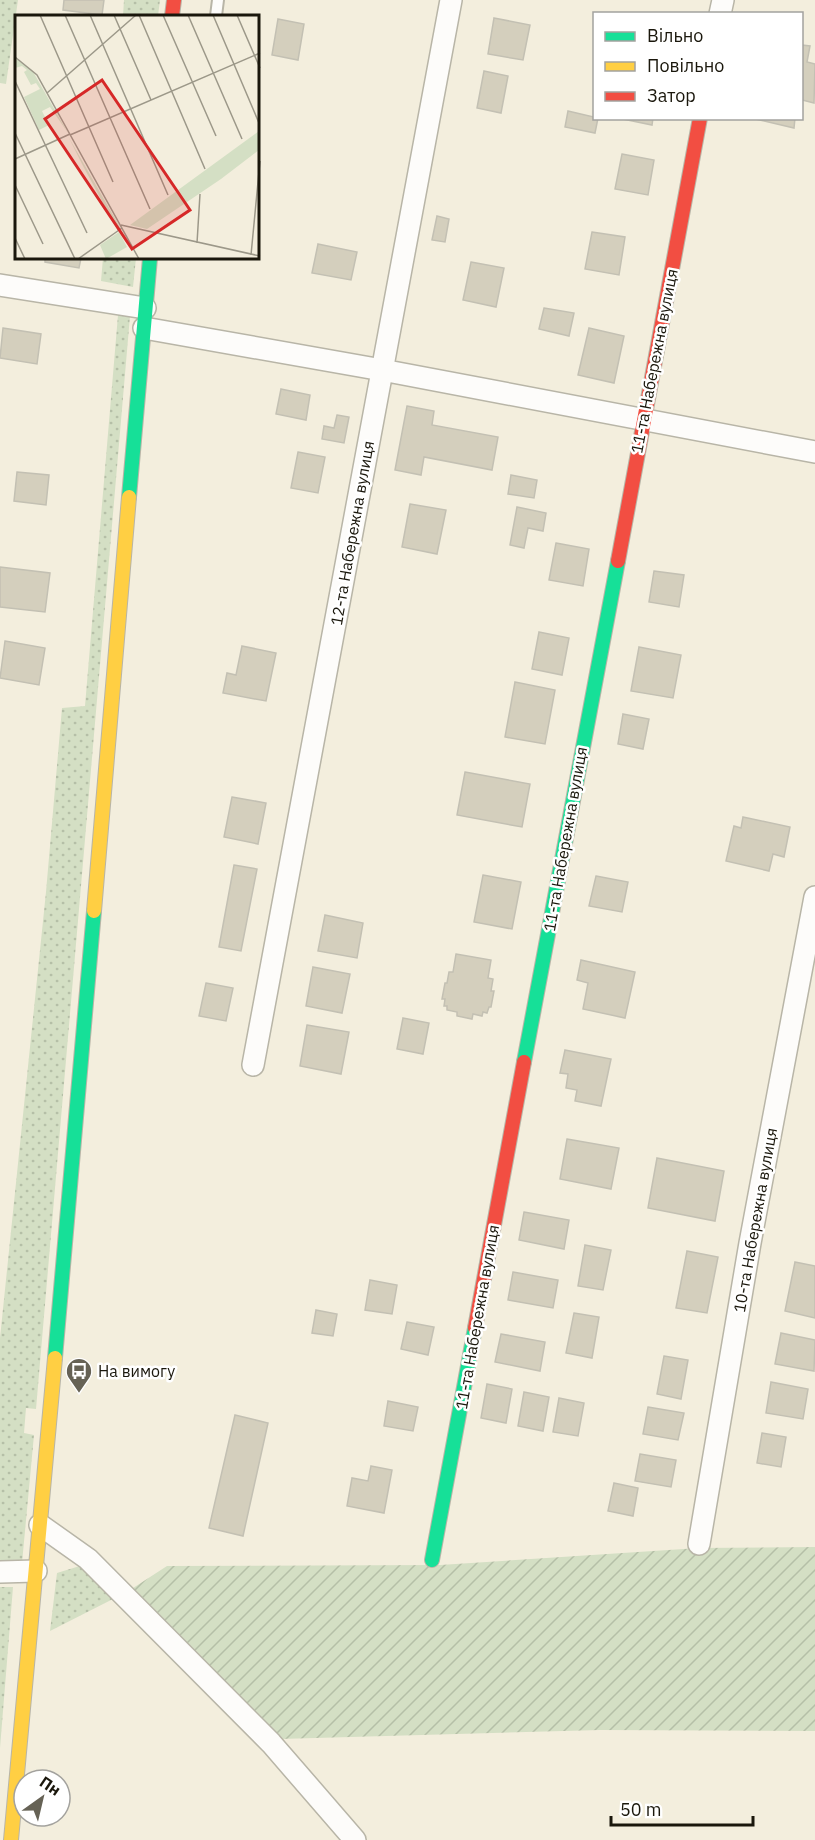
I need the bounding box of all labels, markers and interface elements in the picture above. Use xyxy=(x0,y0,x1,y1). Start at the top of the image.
legend xyxy=(593,12,803,120)
inset map xyxy=(15,15,260,260)
text: Вільно xyxy=(647,24,703,47)
text: Повільно xyxy=(647,54,724,77)
text: Затор xyxy=(647,84,696,107)
street label: 11-та Набережна вулиця xyxy=(626,267,682,455)
street label: 12-та Набережна вулиця xyxy=(326,439,378,627)
street label: 11-та Набережна вулиця xyxy=(539,745,591,933)
street label: 10-та Набережна вулиця xyxy=(729,1126,781,1314)
street label: 11-та Набережна вулиця xyxy=(451,1223,503,1411)
bus stop icon: На вимогу xyxy=(64,1356,94,1394)
place label: На вимогу xyxy=(98,1361,175,1381)
north arrow xyxy=(12,1768,72,1828)
text: Пн xyxy=(36,1771,65,1800)
scale bar xyxy=(611,1789,754,1827)
text: 50 m xyxy=(620,1798,662,1821)

